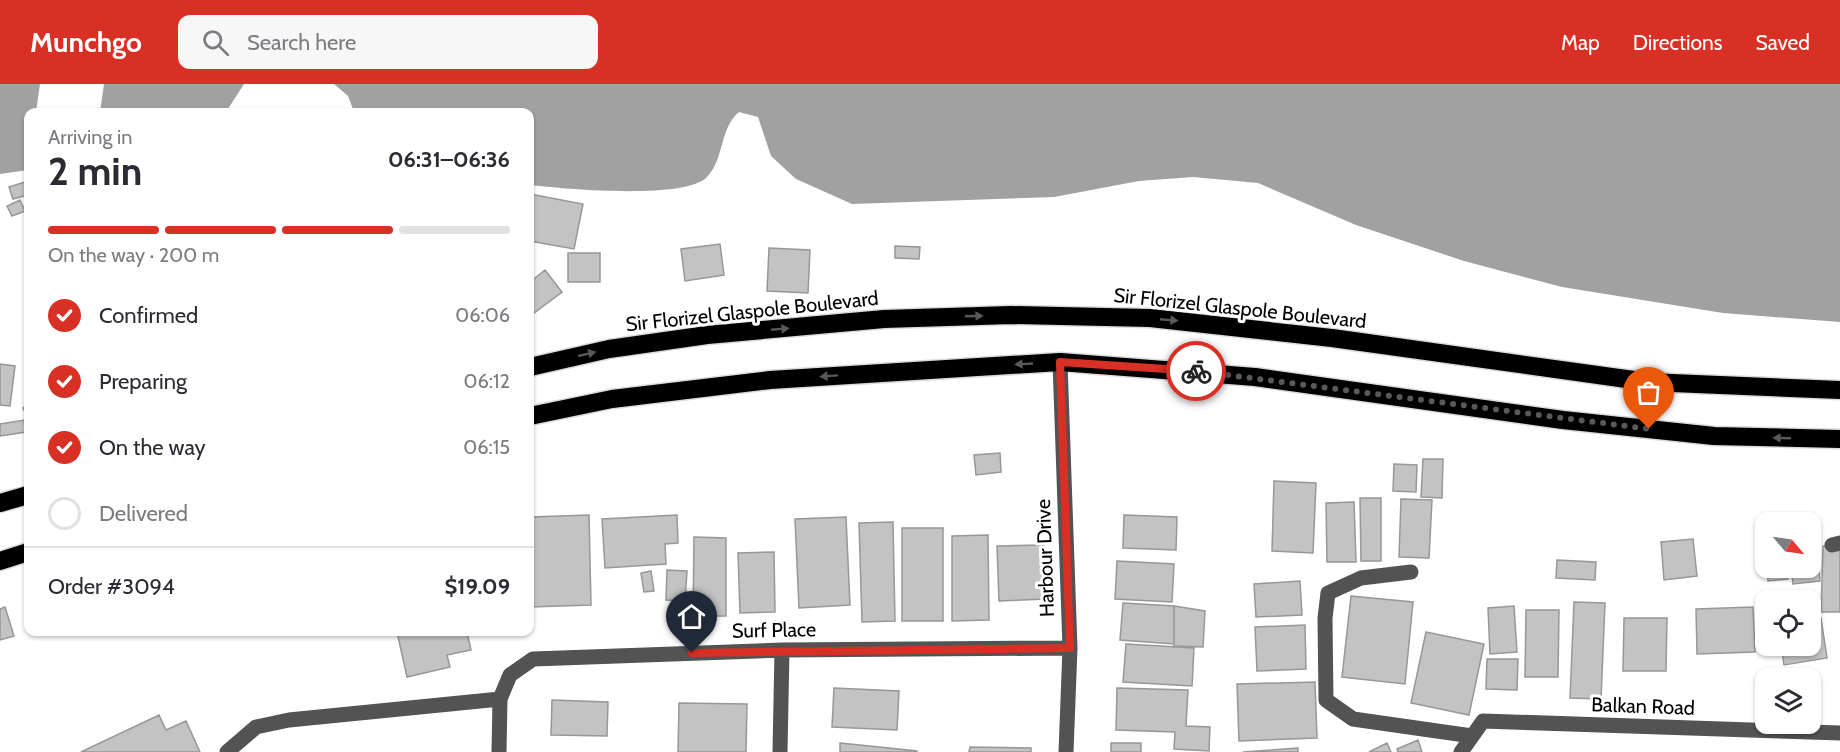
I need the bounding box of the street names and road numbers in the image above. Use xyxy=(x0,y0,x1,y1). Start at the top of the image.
street label: Sir Florizel Glaspole Boulevard xyxy=(1112,283,1368,333)
street label: Sir Florizel Glaspole Boulevard xyxy=(624,286,880,336)
street label: Harbour Drive xyxy=(1031,499,1059,617)
street label: Surf Place xyxy=(732,617,816,643)
street label: Balkan Road xyxy=(1591,692,1695,720)

